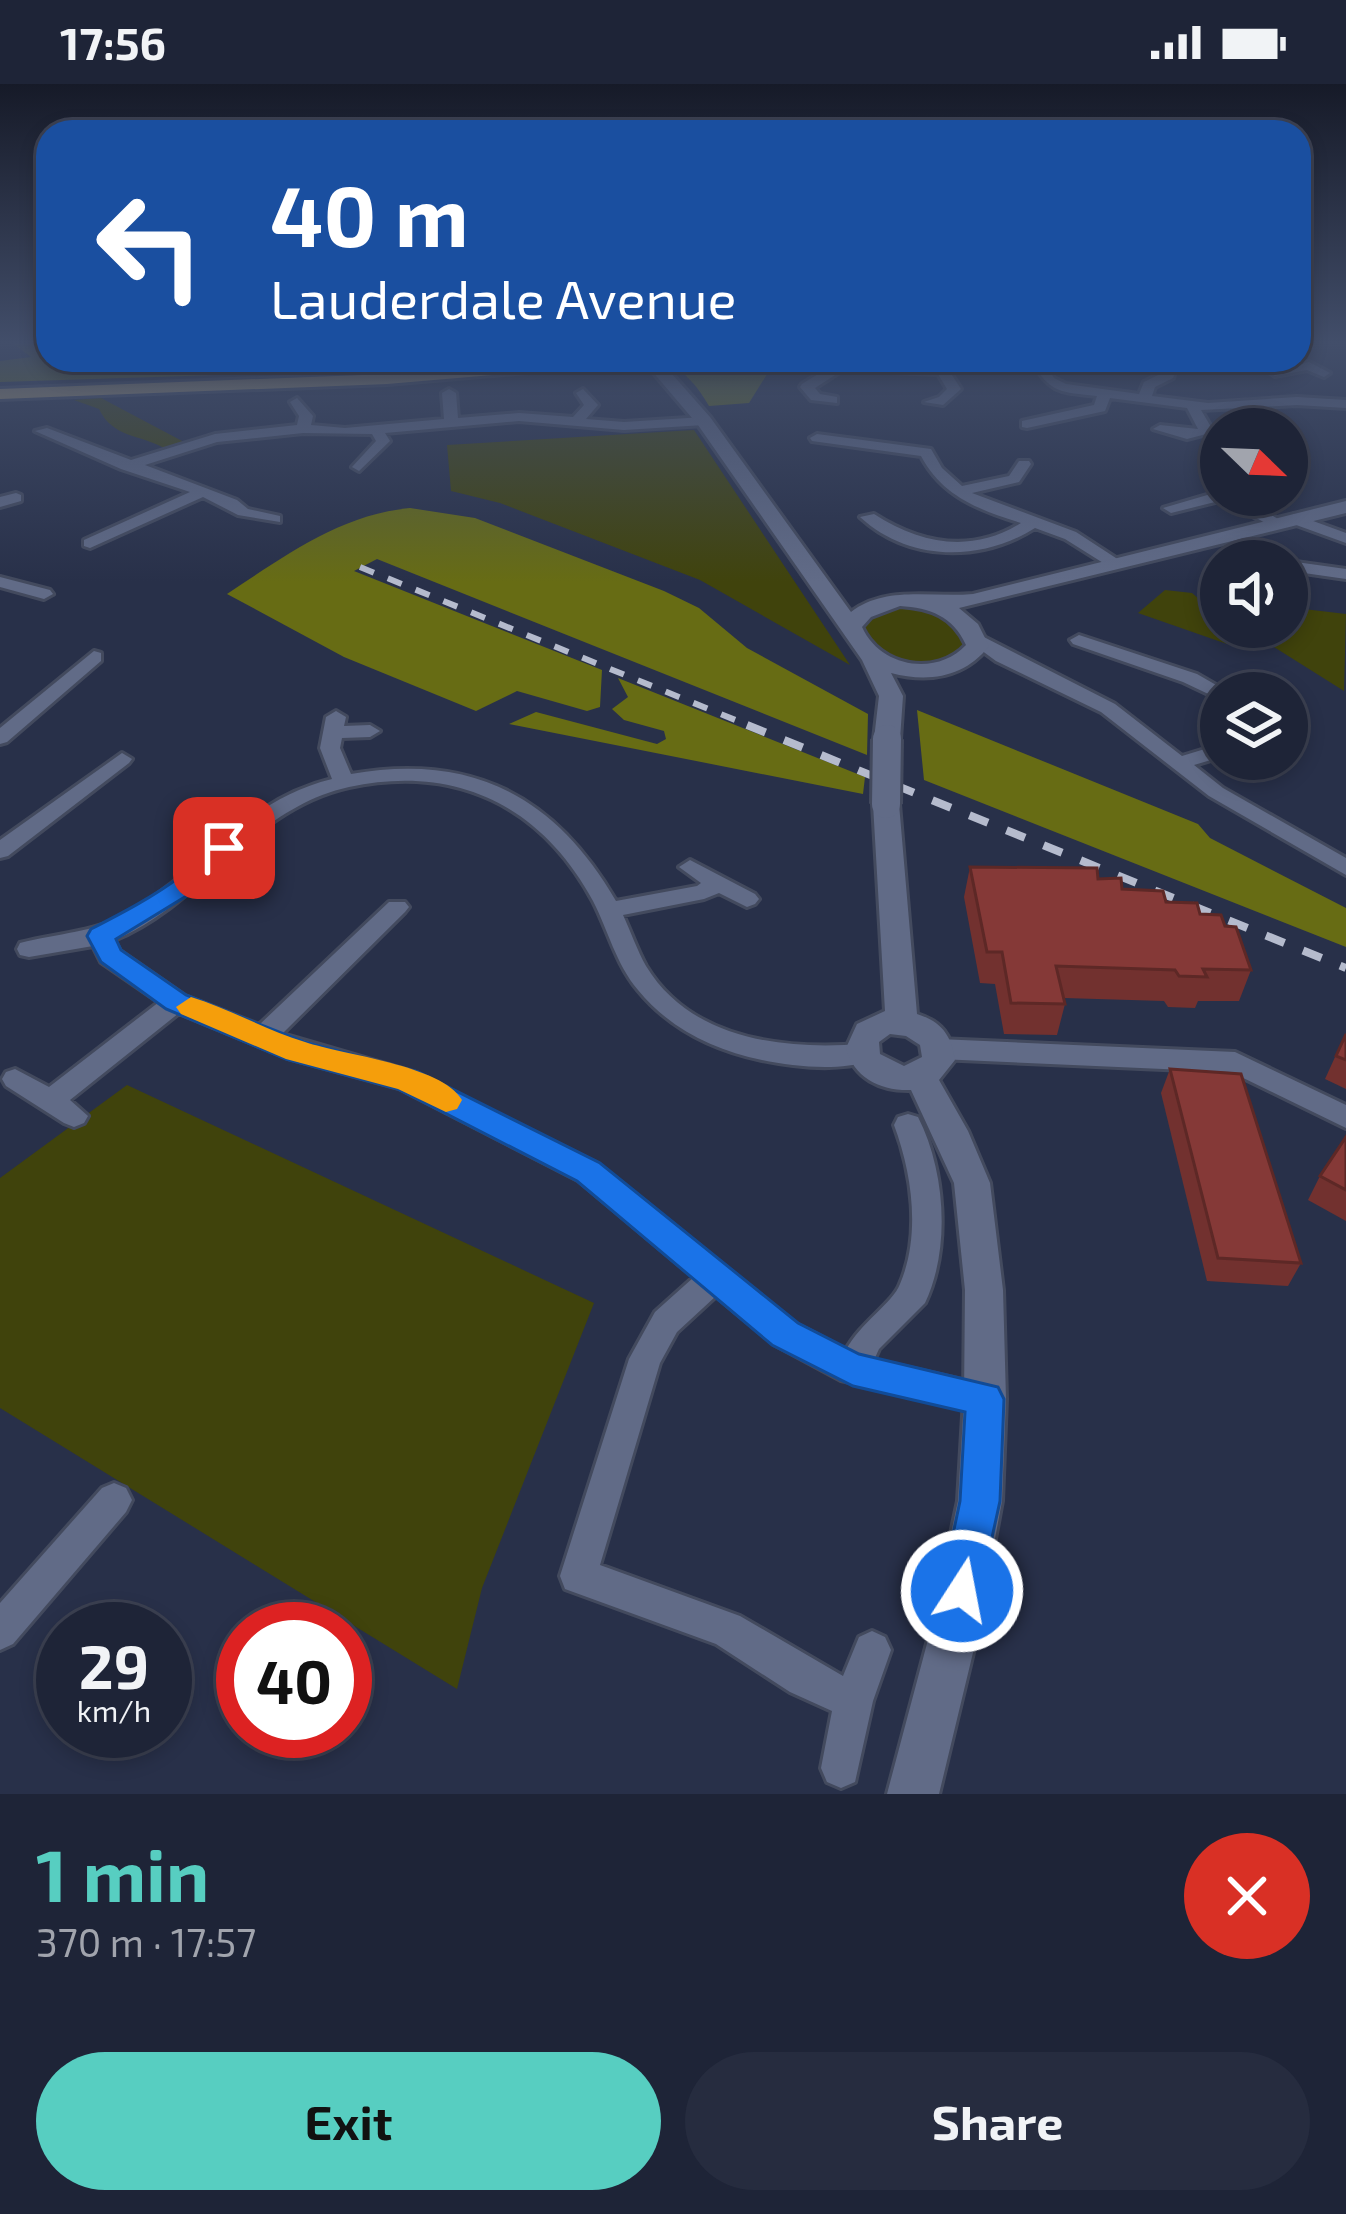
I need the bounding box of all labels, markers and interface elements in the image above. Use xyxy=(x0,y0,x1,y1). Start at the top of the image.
text: 17:56 xyxy=(60,15,166,69)
text: 40 m xyxy=(270,163,469,264)
icon: left xyxy=(72,168,228,324)
text: Lauderdale Avenue xyxy=(270,265,737,330)
north arrow xyxy=(1200,408,1308,516)
map controls xyxy=(1200,408,1308,780)
button: sound xyxy=(1200,540,1308,648)
button: layers xyxy=(1200,672,1308,780)
pin xyxy=(173,797,275,899)
icon: arrive xyxy=(191,815,257,881)
position arrow xyxy=(899,1528,1025,1654)
speed limit sign: 40 xyxy=(216,1602,372,1758)
text: 29 xyxy=(79,1629,149,1701)
text: km/h xyxy=(77,1692,151,1728)
text: 1 min xyxy=(36,1830,209,1916)
button: close xyxy=(1184,1833,1310,1959)
text: 370 m · 17:57 xyxy=(36,1918,256,1965)
button: Exit xyxy=(36,2052,661,2190)
button: Share xyxy=(685,2052,1310,2190)

